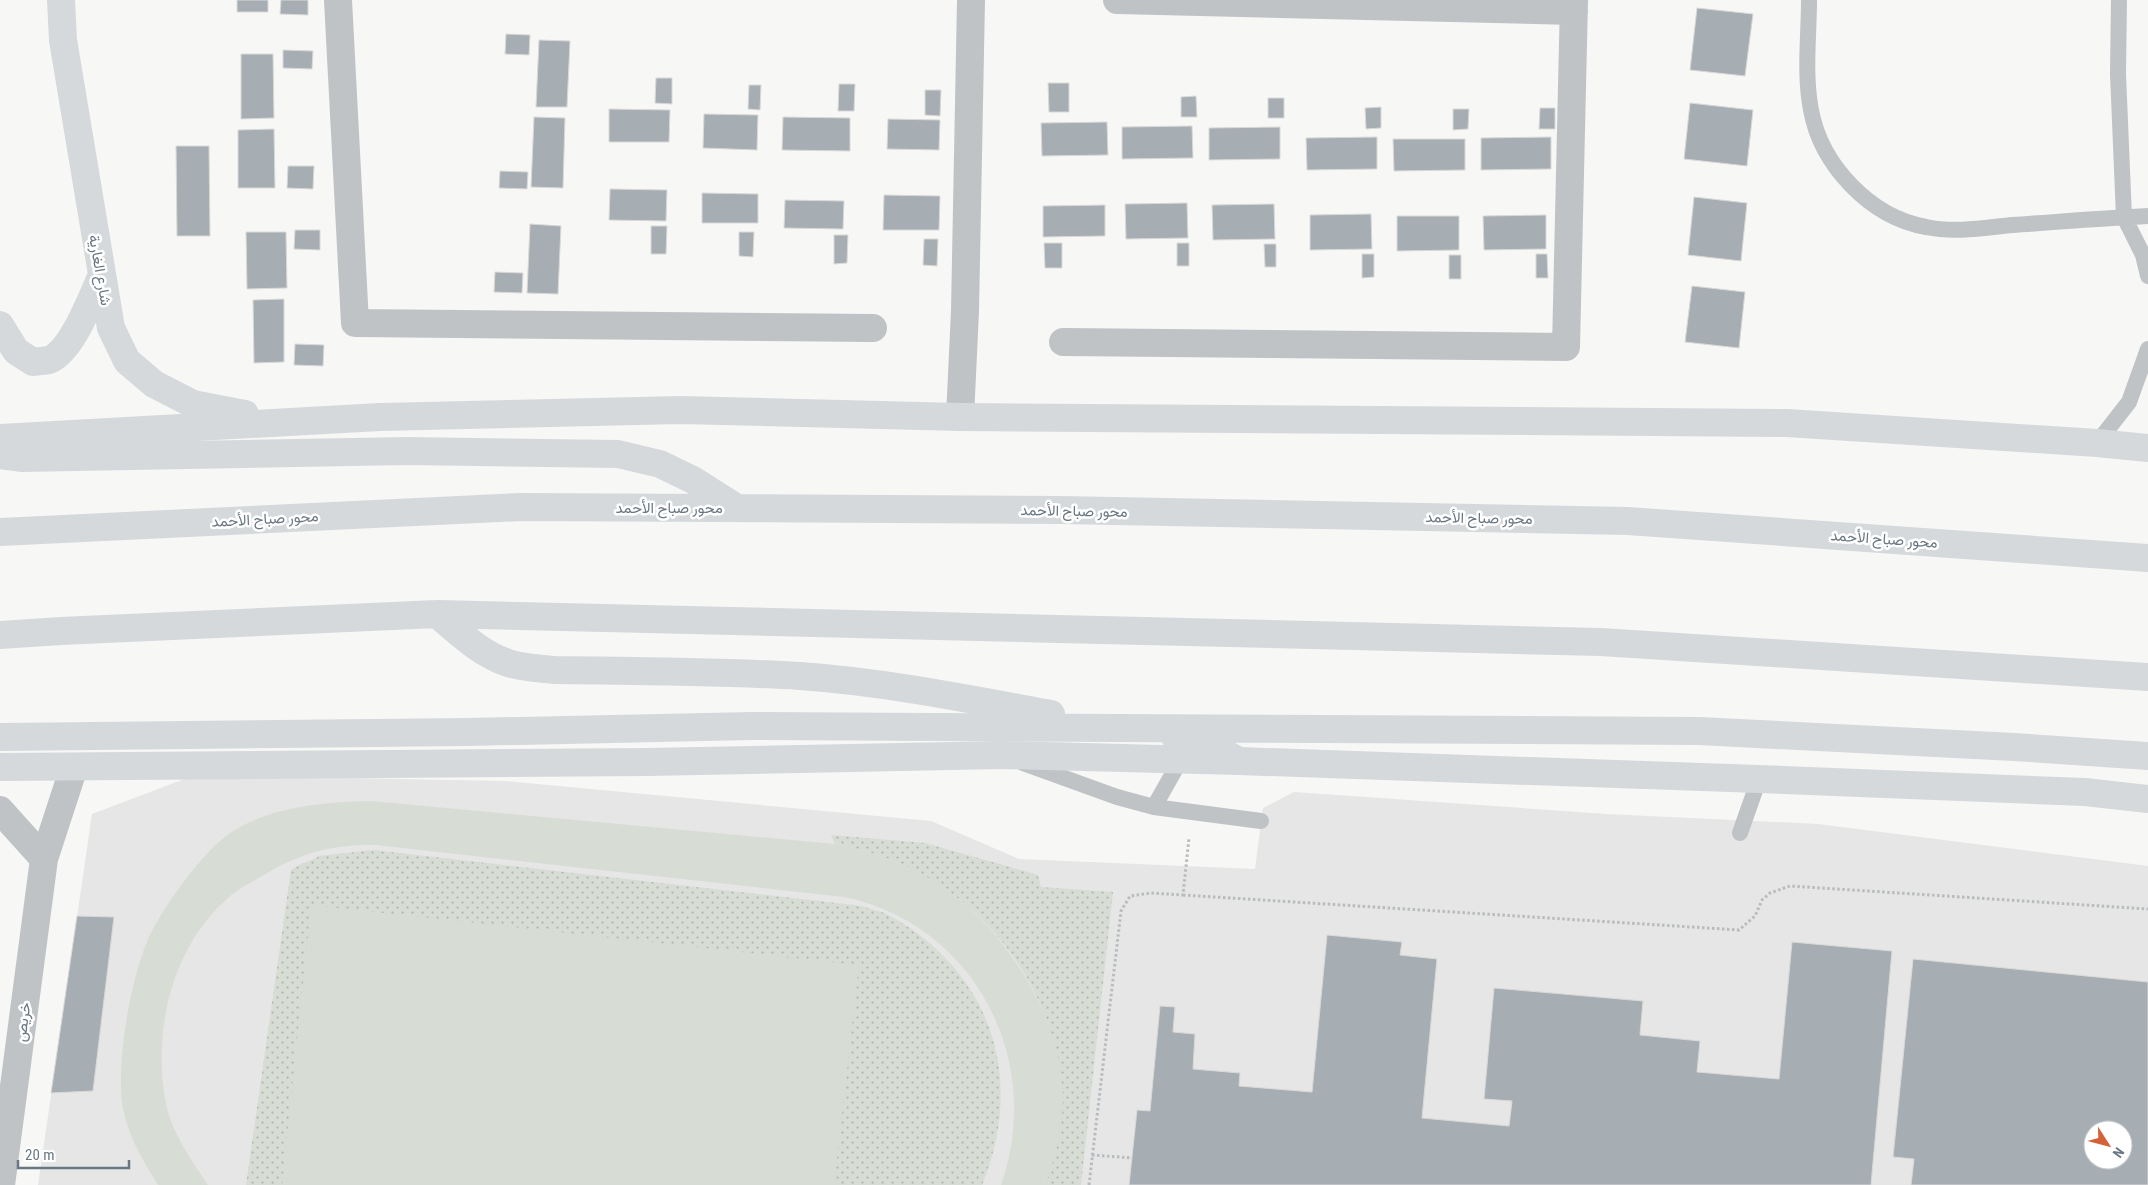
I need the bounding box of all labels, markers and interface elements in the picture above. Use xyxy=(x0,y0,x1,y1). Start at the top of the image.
street label: شارع الغارية xyxy=(83,233,115,307)
street label: محور صباح الأحمد xyxy=(615,499,723,519)
street label: محور صباح الأحمد xyxy=(1020,501,1128,523)
street label: محور صباح الأحمد xyxy=(211,507,319,533)
street label: محور صباح الأحمد xyxy=(1425,508,1533,530)
street label: محور صباح الأحمد xyxy=(1830,526,1938,554)
street label: خريص xyxy=(12,1001,35,1043)
north arrow xyxy=(2083,1120,2133,1170)
scale bar xyxy=(18,1138,129,1170)
text: N xyxy=(2110,1144,2128,1161)
text: 20 m xyxy=(25,1146,55,1164)

